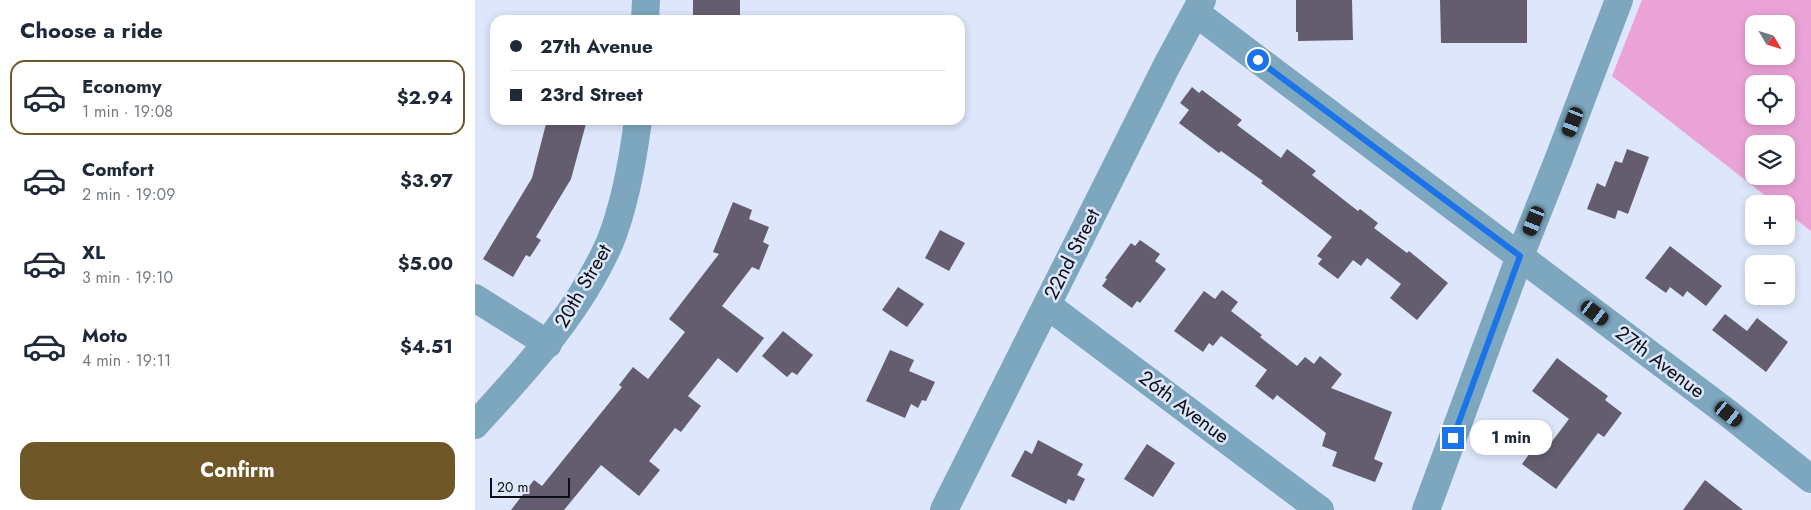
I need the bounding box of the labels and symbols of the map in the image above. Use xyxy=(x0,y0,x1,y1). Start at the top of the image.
north arrow xyxy=(1745,15,1795,65)
route start xyxy=(1247,49,1269,71)
car xyxy=(1560,105,1585,139)
street label: 22nd Street xyxy=(1037,203,1107,304)
car xyxy=(1521,204,1546,238)
street label: 20th Street xyxy=(547,239,619,333)
car xyxy=(1578,298,1611,328)
street label: 27th Avenue xyxy=(1609,319,1711,405)
street label: 26th Avenue xyxy=(1133,363,1235,451)
car xyxy=(1712,399,1745,429)
callout: 1 min xyxy=(1471,420,1553,456)
route end xyxy=(1442,427,1464,449)
scale bar xyxy=(490,475,570,498)

